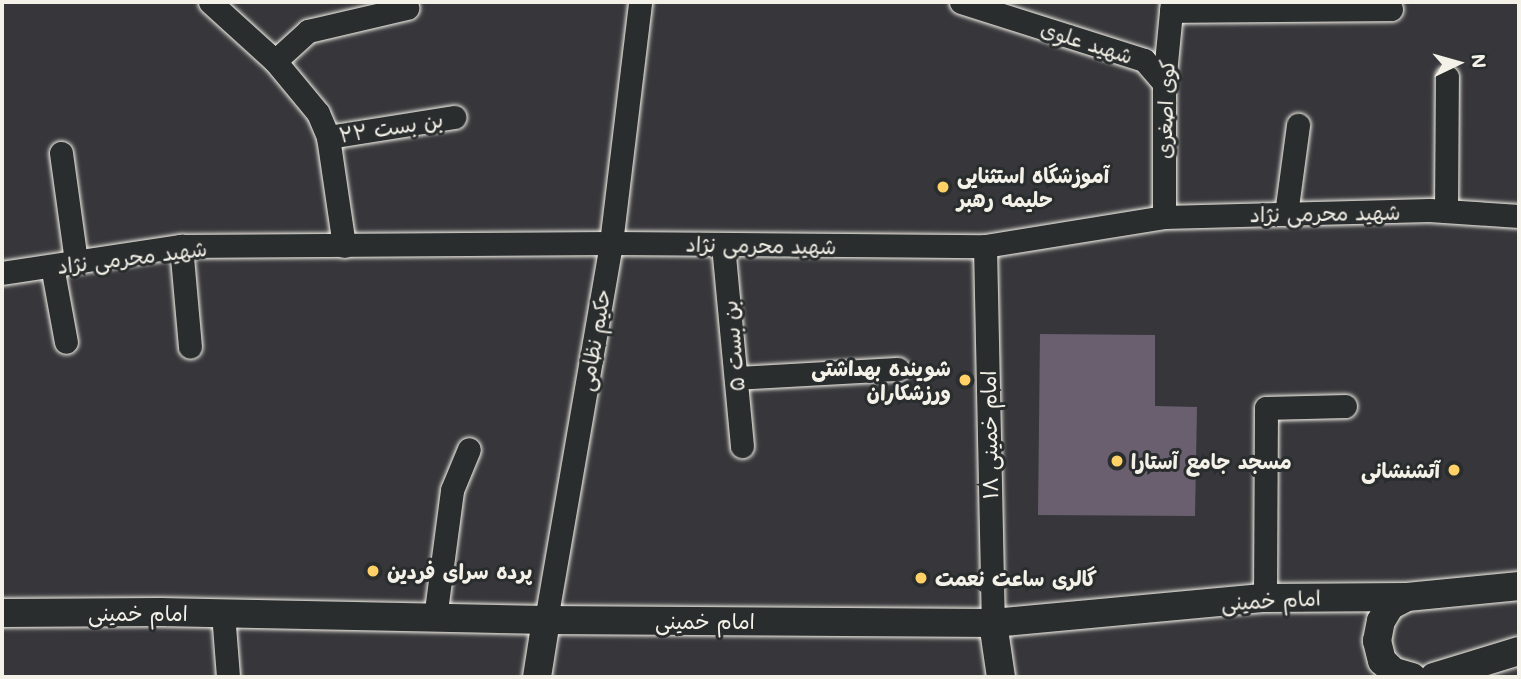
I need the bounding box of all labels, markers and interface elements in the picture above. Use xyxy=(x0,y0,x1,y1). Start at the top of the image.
street label: شهید علوی xyxy=(1038,15,1136,69)
north arrow xyxy=(1423,28,1493,98)
text: N xyxy=(1466,53,1492,69)
street label: کوی اصغری xyxy=(1151,59,1179,159)
street label: بن بست ۲۲ xyxy=(337,106,445,148)
place label: آموزشگاه استثنایی حلیمه رهبر xyxy=(957,162,1109,212)
marker: آموزشگاه استثنایی حلیمه رهبر xyxy=(935,179,951,195)
street label: شهید محرمی نژاد xyxy=(1249,199,1401,227)
street label: شهید محرمی نژاد xyxy=(685,231,837,259)
street label: شهید محرمی نژاد xyxy=(56,235,208,279)
street label: حکیم نظامی xyxy=(573,287,615,393)
street label: بن بست ۵ xyxy=(716,299,750,393)
place label: شوینده بهداشتی ورزشکاران xyxy=(811,355,951,405)
street label: امام خمینی ۱۸ xyxy=(975,370,1003,500)
marker: شوینده بهداشتی ورزشکاران xyxy=(957,372,973,388)
place label: مسجد جامع آستارا xyxy=(1131,448,1292,474)
marker: مسجد جامع آستارا xyxy=(1109,453,1125,469)
place label: آتشنشانی xyxy=(1361,457,1440,483)
marker: آتشنشانی xyxy=(1446,462,1462,478)
place label: پرده سرای فردین xyxy=(387,558,532,584)
marker: پرده سرای فردین xyxy=(365,563,381,579)
place label: گالری ساعت نعمت xyxy=(935,565,1097,591)
marker: گالری ساعت نعمت xyxy=(913,570,929,586)
street label: امام خمینی xyxy=(1220,585,1322,615)
street label: امام خمینی xyxy=(88,600,188,626)
street label: امام خمینی xyxy=(655,608,755,634)

